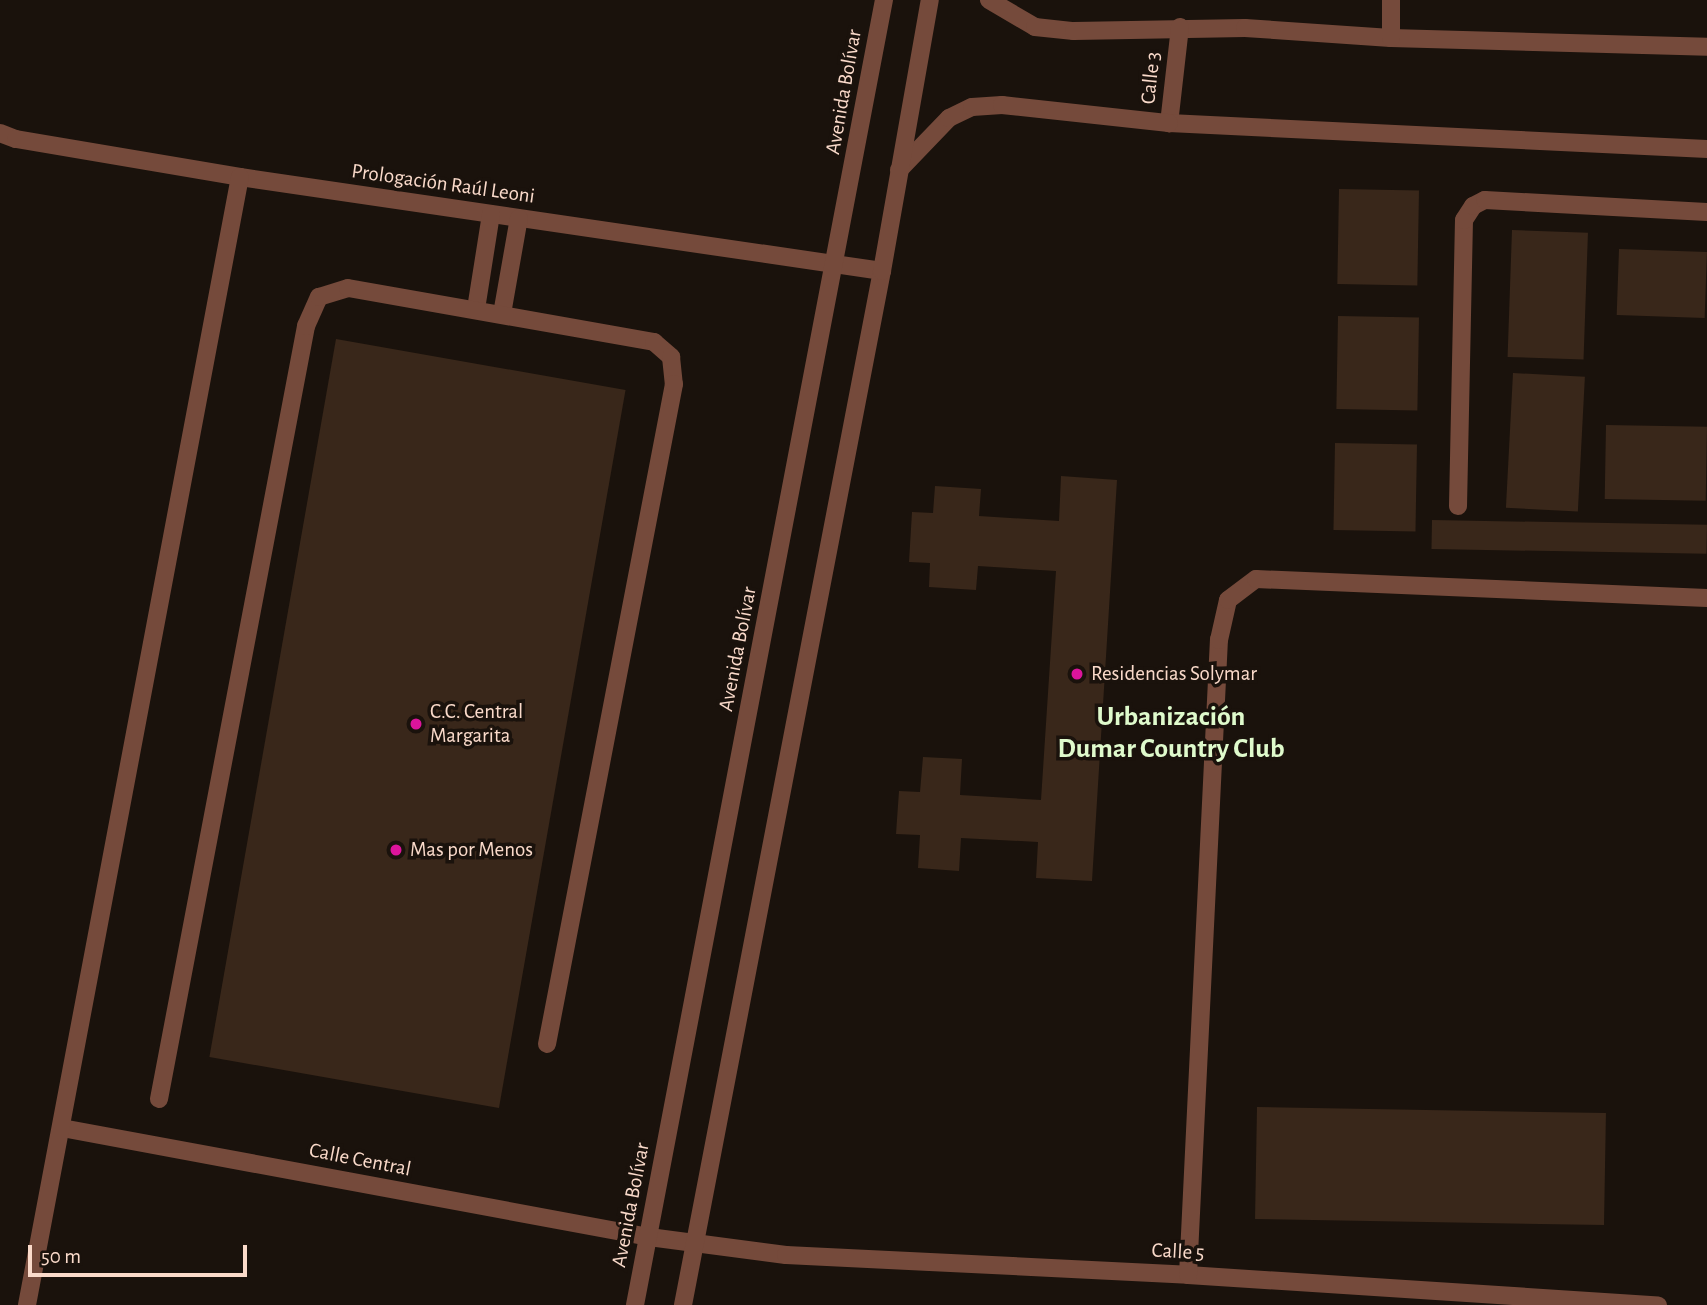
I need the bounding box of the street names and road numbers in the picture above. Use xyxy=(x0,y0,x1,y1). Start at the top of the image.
street label: Avenida Bolívar xyxy=(821,28,867,156)
street label: Calle 3 xyxy=(1136,50,1166,106)
street label: Prologación Raúl Leoni xyxy=(350,159,536,209)
street label: Avenida Bolívar xyxy=(714,585,762,713)
street label: Calle Central xyxy=(307,1138,413,1182)
street label: Avenida Bolívar xyxy=(607,1141,655,1269)
street label: Calle 5 xyxy=(1151,1238,1205,1266)

